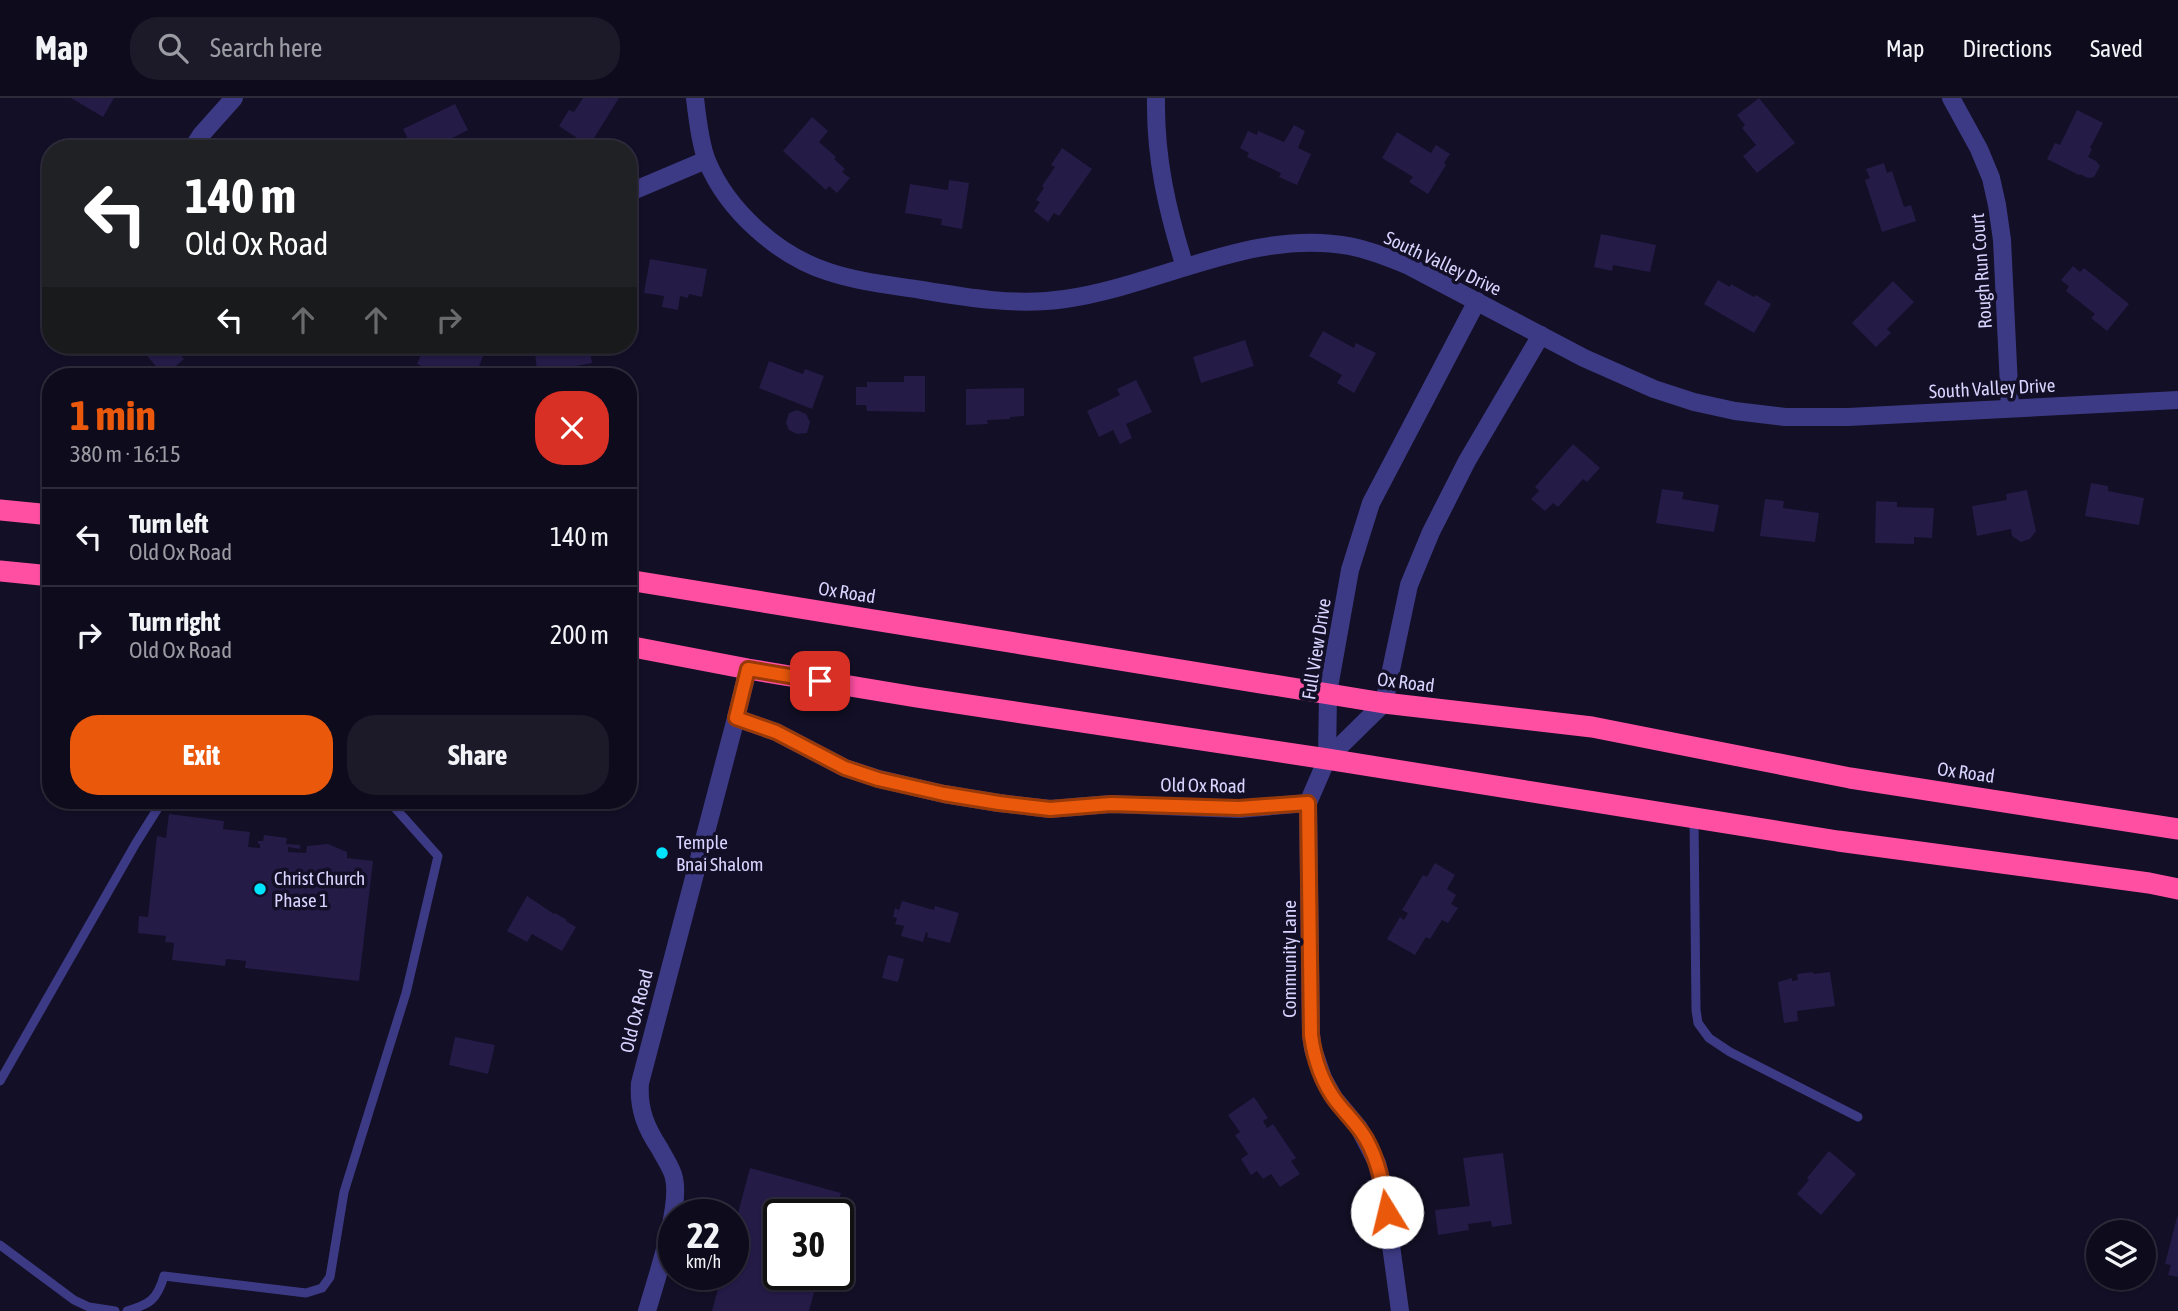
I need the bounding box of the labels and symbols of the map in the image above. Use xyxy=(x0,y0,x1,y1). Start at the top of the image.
street label: Rough Run Court xyxy=(1966,213,1996,329)
street label: South Valley Drive xyxy=(1381,226,1505,300)
street label: South Valley Drive xyxy=(1928,374,2056,402)
street label: Ox Road xyxy=(817,577,877,607)
street label: Full View Drive xyxy=(1297,597,1335,701)
pin xyxy=(790,651,850,711)
street label: Ox Road xyxy=(1376,668,1436,696)
street label: Ox Road xyxy=(1936,757,1996,787)
street label: Old Ox Road xyxy=(1160,773,1246,797)
place label: Temple Bnai Shalom xyxy=(676,831,764,875)
marker: Temple Bnai Shalom xyxy=(654,845,670,861)
place label: Christ Church Phase 1 xyxy=(274,867,365,911)
marker: Christ Church Phase 1 xyxy=(252,881,268,897)
street label: Community Lane xyxy=(1278,900,1300,1018)
street label: Old Ox Road xyxy=(615,967,657,1055)
position arrow xyxy=(1350,1175,1424,1249)
speed limit sign: 30 xyxy=(763,1199,854,1290)

